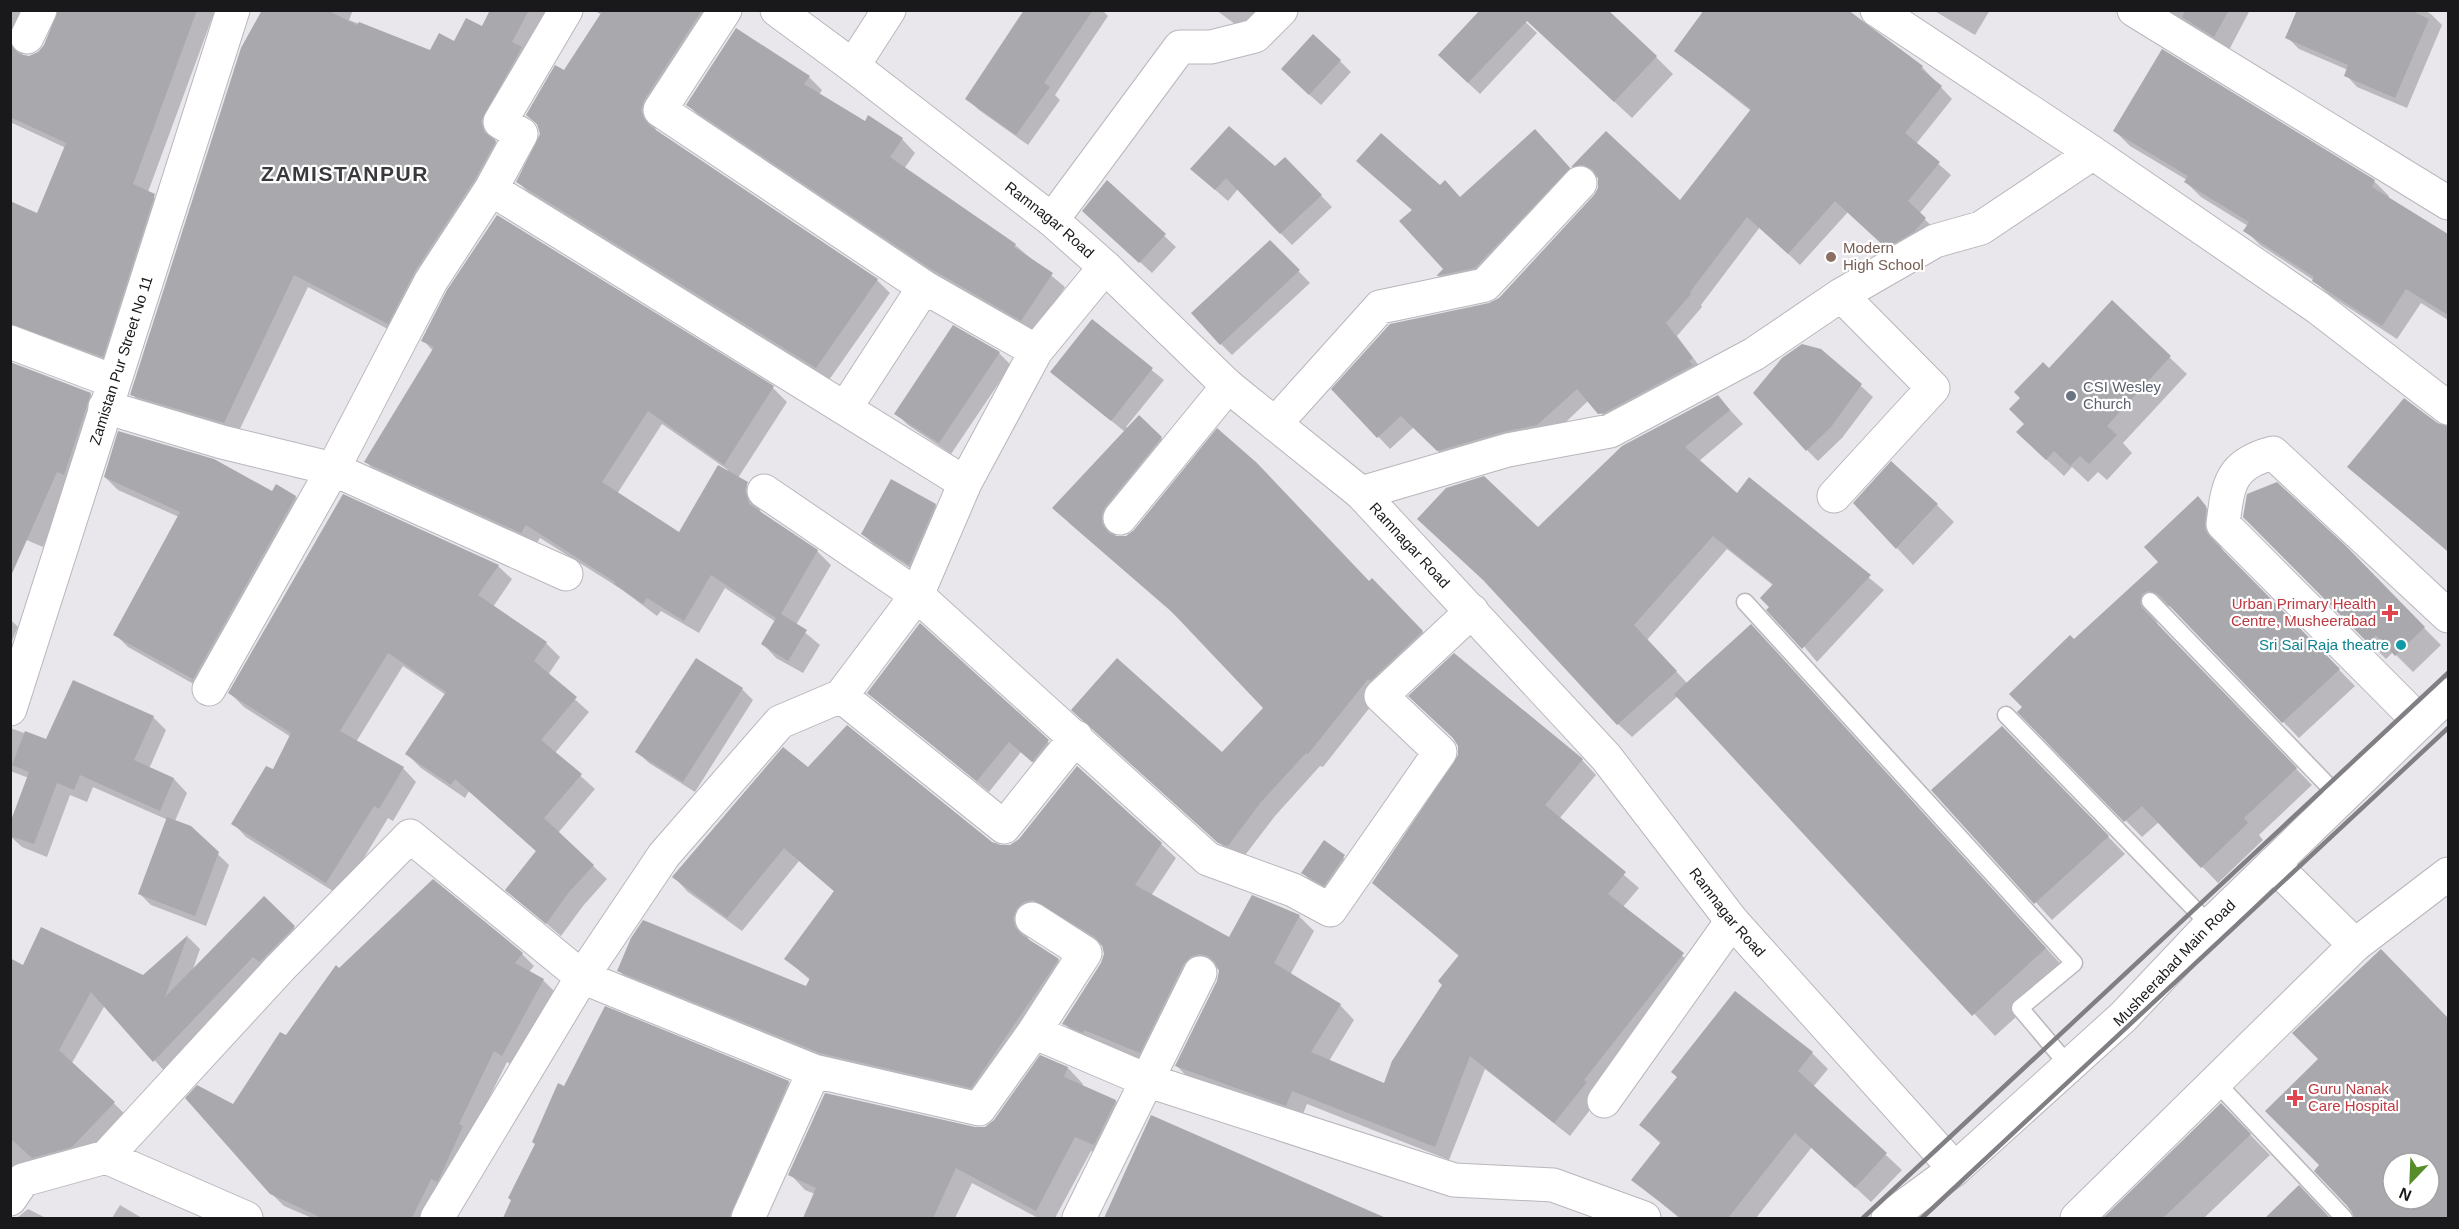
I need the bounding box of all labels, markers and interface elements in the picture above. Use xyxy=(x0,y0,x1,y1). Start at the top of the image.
district label: ZAMISTANPUR xyxy=(261,162,429,185)
street label: Ramnagar Road xyxy=(1002,178,1098,261)
place label: Modern High School xyxy=(1843,239,1924,273)
marker: Modern High School xyxy=(1824,250,1838,264)
street label: Zamistan Pur Street No 11 xyxy=(86,273,156,447)
place label: CSI Wesley Church xyxy=(2083,378,2162,412)
marker: CSI Wesley Church xyxy=(2064,389,2078,403)
street label: Ramnagar Road xyxy=(1366,499,1454,591)
place label: Urban Primary Health Centre, Musheerabad xyxy=(2231,595,2376,629)
marker: Urban Primary Health Centre, Musheerabad xyxy=(2381,604,2399,622)
place label: Sri Sai Raja theatre xyxy=(2259,636,2389,653)
marker: Sri Sai Raja theatre xyxy=(2394,638,2408,652)
street label: Ramnagar Road xyxy=(1686,864,1769,960)
street label: Musheerabad Main Road xyxy=(2110,896,2239,1030)
place label: Guru Nanak Care Hospital xyxy=(2308,1080,2399,1114)
marker: Guru Nanak Care Hospital xyxy=(2286,1089,2304,1107)
north arrow xyxy=(2381,1151,2441,1211)
text: N xyxy=(2397,1184,2414,1204)

